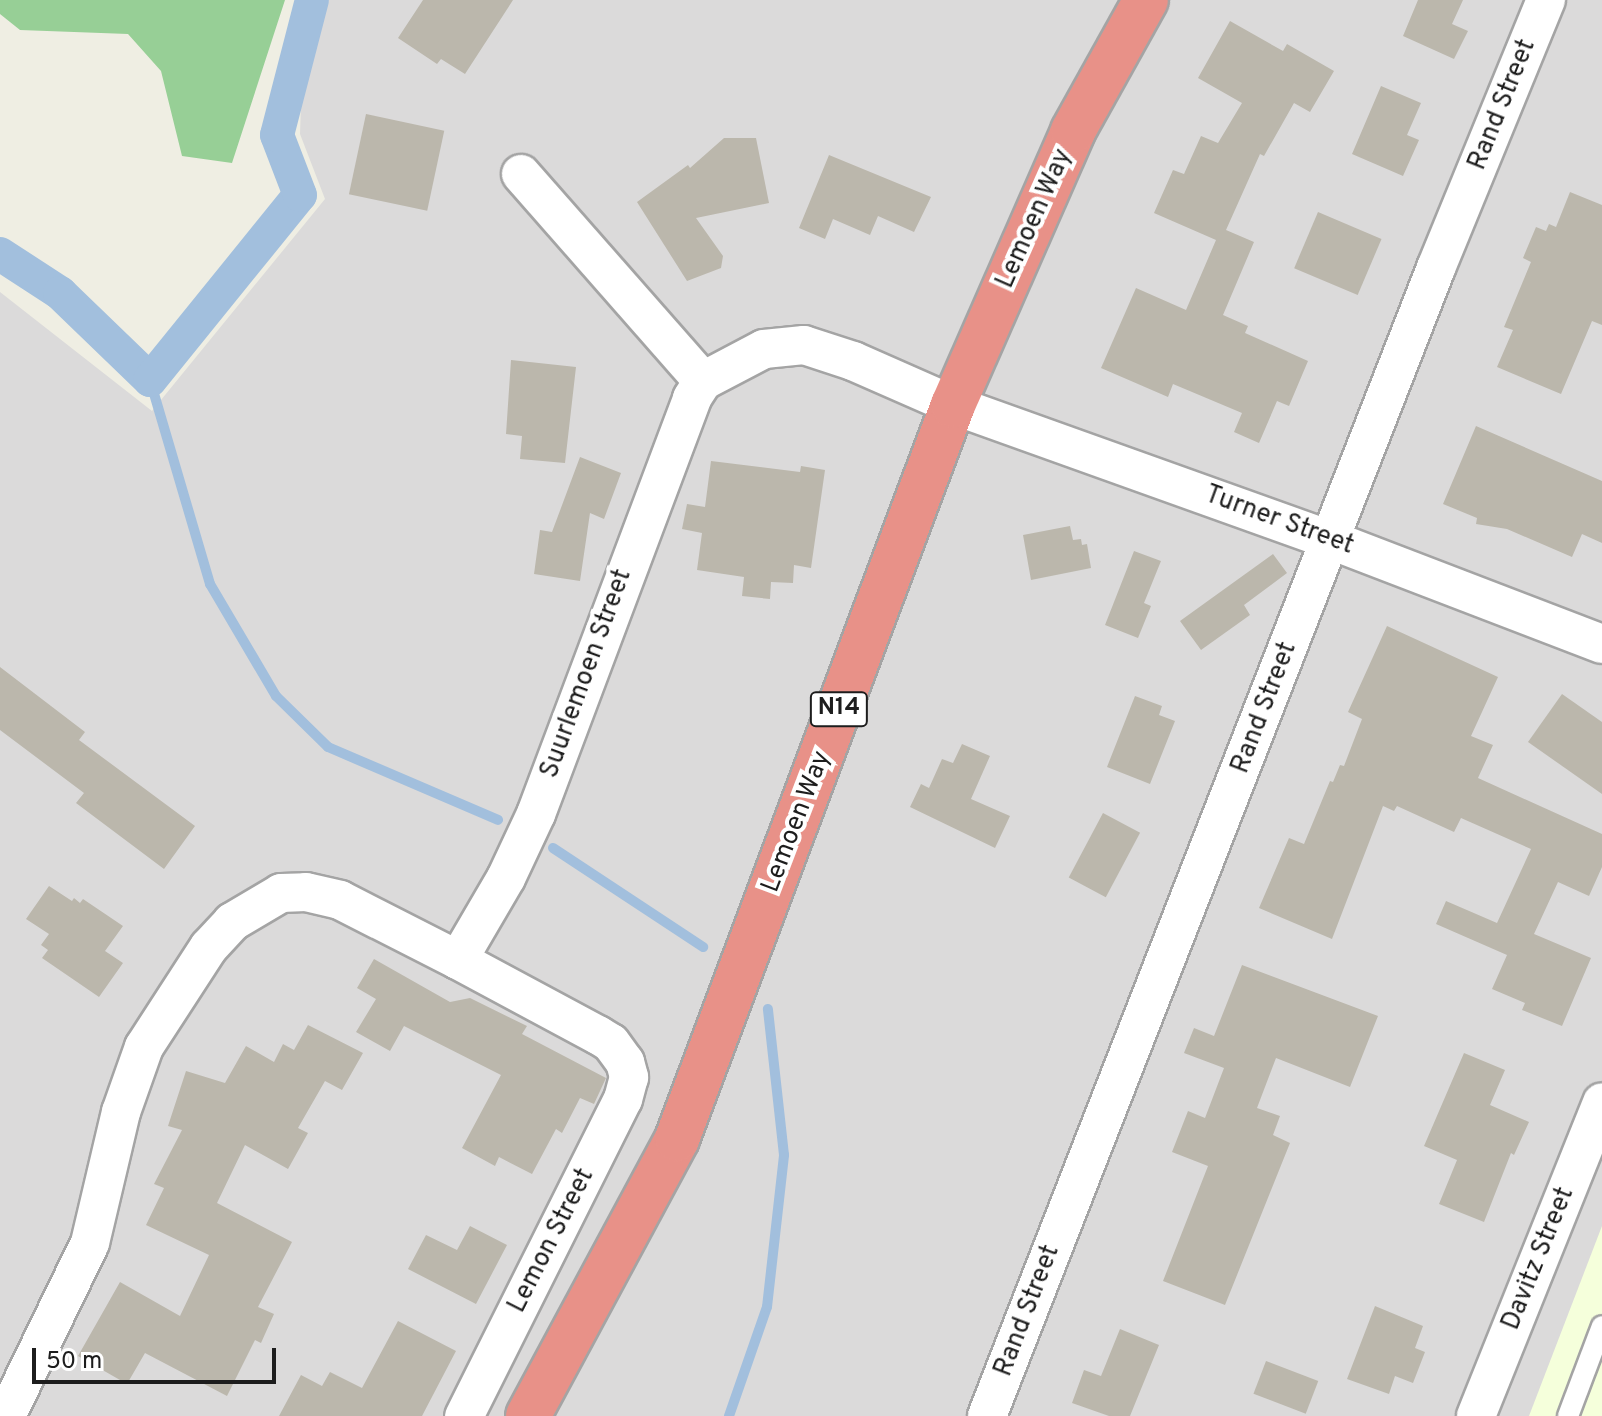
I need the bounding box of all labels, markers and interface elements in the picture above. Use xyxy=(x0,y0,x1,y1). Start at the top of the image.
street label: Rand Street xyxy=(1463,35,1543,175)
street label: Lemoen Way xyxy=(990,144,1080,294)
street label: Turner Street xyxy=(1200,480,1358,562)
street label: Suurlemoen Street xyxy=(535,565,639,783)
street label: Rand Street xyxy=(1226,638,1304,778)
road number: N14 xyxy=(809,689,869,729)
street label: Lemoen Way xyxy=(756,747,838,897)
street label: Lemon Street xyxy=(502,1164,602,1318)
street label: Davitz Street xyxy=(1496,1183,1582,1335)
street label: Rand Street xyxy=(989,1241,1067,1381)
scale bar xyxy=(36,1332,280,1382)
text: 50 m xyxy=(46,1347,102,1377)

